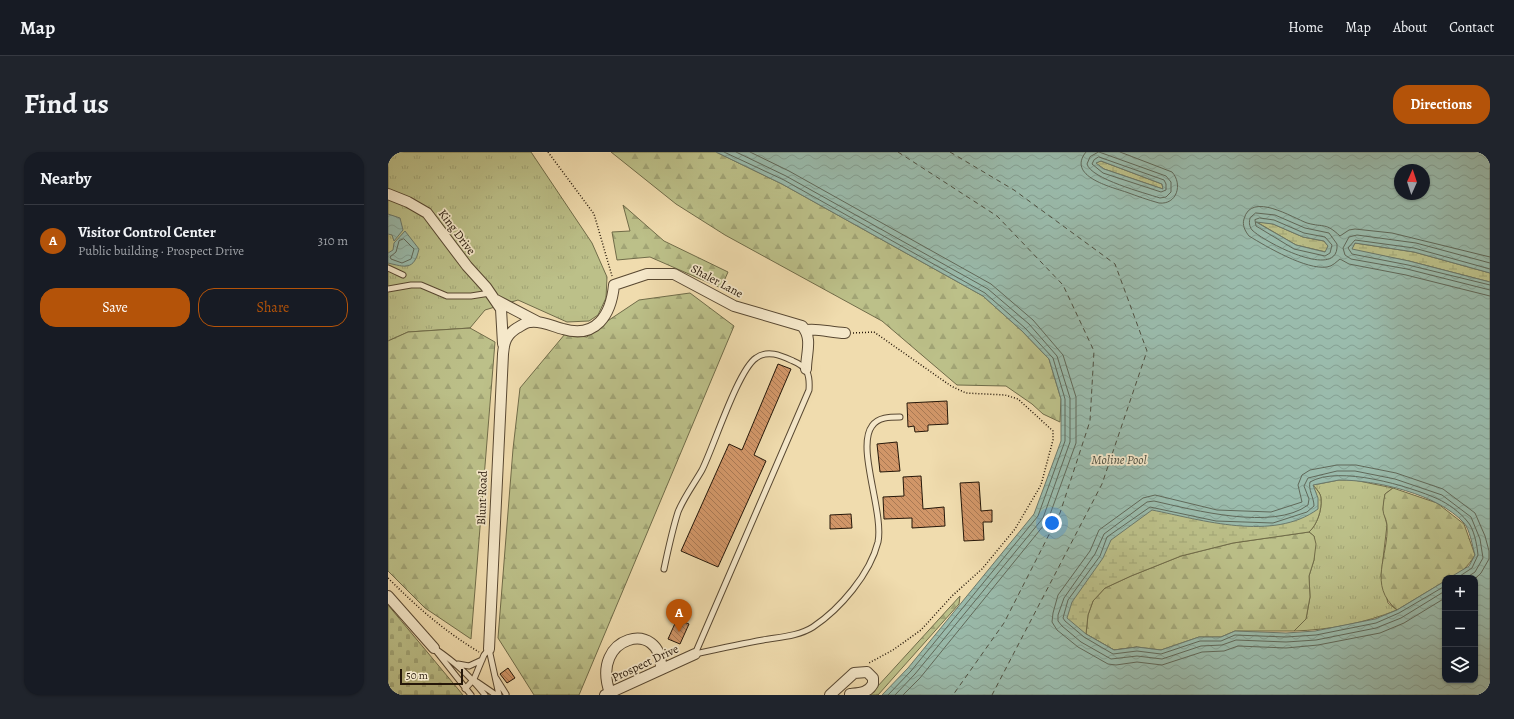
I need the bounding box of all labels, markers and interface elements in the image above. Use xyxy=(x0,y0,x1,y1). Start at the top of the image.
text: Map xyxy=(20,15,55,41)
text: Home xyxy=(1288,18,1323,37)
text: Map xyxy=(1345,18,1371,37)
text: About xyxy=(1393,18,1427,37)
text: Contact xyxy=(1449,18,1494,37)
text: Find us xyxy=(24,85,109,123)
button: Directions xyxy=(1393,85,1490,124)
north arrow xyxy=(1394,164,1430,200)
text: Nearby xyxy=(40,167,91,190)
street label: King Drive xyxy=(435,206,479,258)
text: Visitor Control Center xyxy=(78,222,216,242)
text: A xyxy=(49,232,57,249)
text: 310 m xyxy=(318,232,348,249)
text: Public building · Prospect Drive xyxy=(78,242,244,259)
street label: Shaler Lane xyxy=(688,261,746,301)
button: Save xyxy=(40,288,190,327)
button: Share xyxy=(198,288,348,327)
water label: Moline Pool xyxy=(1091,451,1148,468)
street label: Blunt Road xyxy=(473,470,491,526)
your location xyxy=(1042,513,1062,533)
map controls xyxy=(1442,575,1478,683)
button: + xyxy=(1442,575,1478,611)
pin: A xyxy=(666,599,692,632)
button: − xyxy=(1442,611,1478,647)
street label: Prospect Drive xyxy=(609,641,681,685)
button: layers xyxy=(1442,647,1478,683)
scale bar xyxy=(400,667,463,686)
text: 50 m xyxy=(406,668,428,683)

